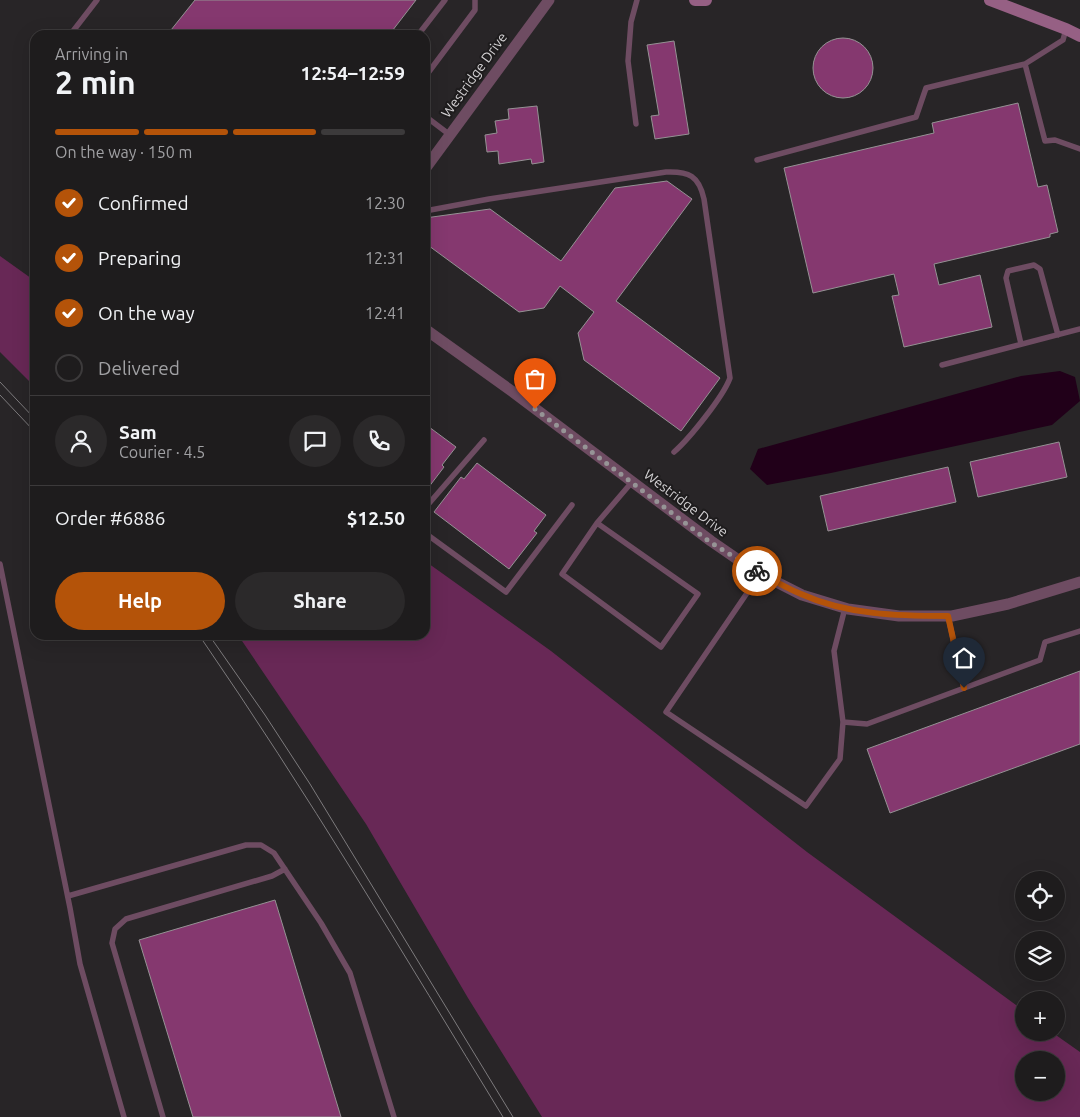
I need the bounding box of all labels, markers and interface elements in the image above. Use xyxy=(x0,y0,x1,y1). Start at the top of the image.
street label: Westridge Drive xyxy=(438,29,510,121)
text: Arriving in xyxy=(55,45,128,63)
text: 12:54–12:59 xyxy=(300,62,405,84)
text: 2 min xyxy=(55,64,136,100)
text: On the way · 150 m xyxy=(55,143,192,161)
icon: check xyxy=(55,189,83,217)
text: Confirmed xyxy=(98,192,189,214)
text: 12:30 xyxy=(365,194,405,212)
icon: check xyxy=(55,244,83,272)
text: Preparing xyxy=(98,247,182,269)
text: 12:31 xyxy=(365,249,405,267)
icon: check xyxy=(55,299,83,327)
text: On the way xyxy=(98,302,195,324)
text: 12:41 xyxy=(365,304,405,322)
text: Delivered xyxy=(98,357,180,379)
pin xyxy=(514,358,556,409)
icon: bag xyxy=(521,365,549,393)
button: person xyxy=(55,415,107,467)
button: chat xyxy=(289,415,341,467)
button: phone xyxy=(353,415,405,467)
text: Sam xyxy=(119,421,157,443)
text: Courier · 4.5 xyxy=(119,443,205,461)
street label: Westridge Drive xyxy=(641,466,731,540)
text: Order #6886 xyxy=(55,507,165,529)
text: $12.50 xyxy=(347,507,405,529)
courier xyxy=(732,546,782,596)
icon: bike xyxy=(743,557,771,585)
button: Help xyxy=(55,572,225,630)
button: Share xyxy=(235,572,405,630)
pin xyxy=(943,637,985,688)
icon: home xyxy=(950,644,978,672)
map controls xyxy=(1015,871,1065,1101)
button: locate xyxy=(1015,871,1065,921)
button: layers xyxy=(1015,931,1065,981)
button: + xyxy=(1015,991,1065,1041)
button: − xyxy=(1015,1051,1065,1101)

